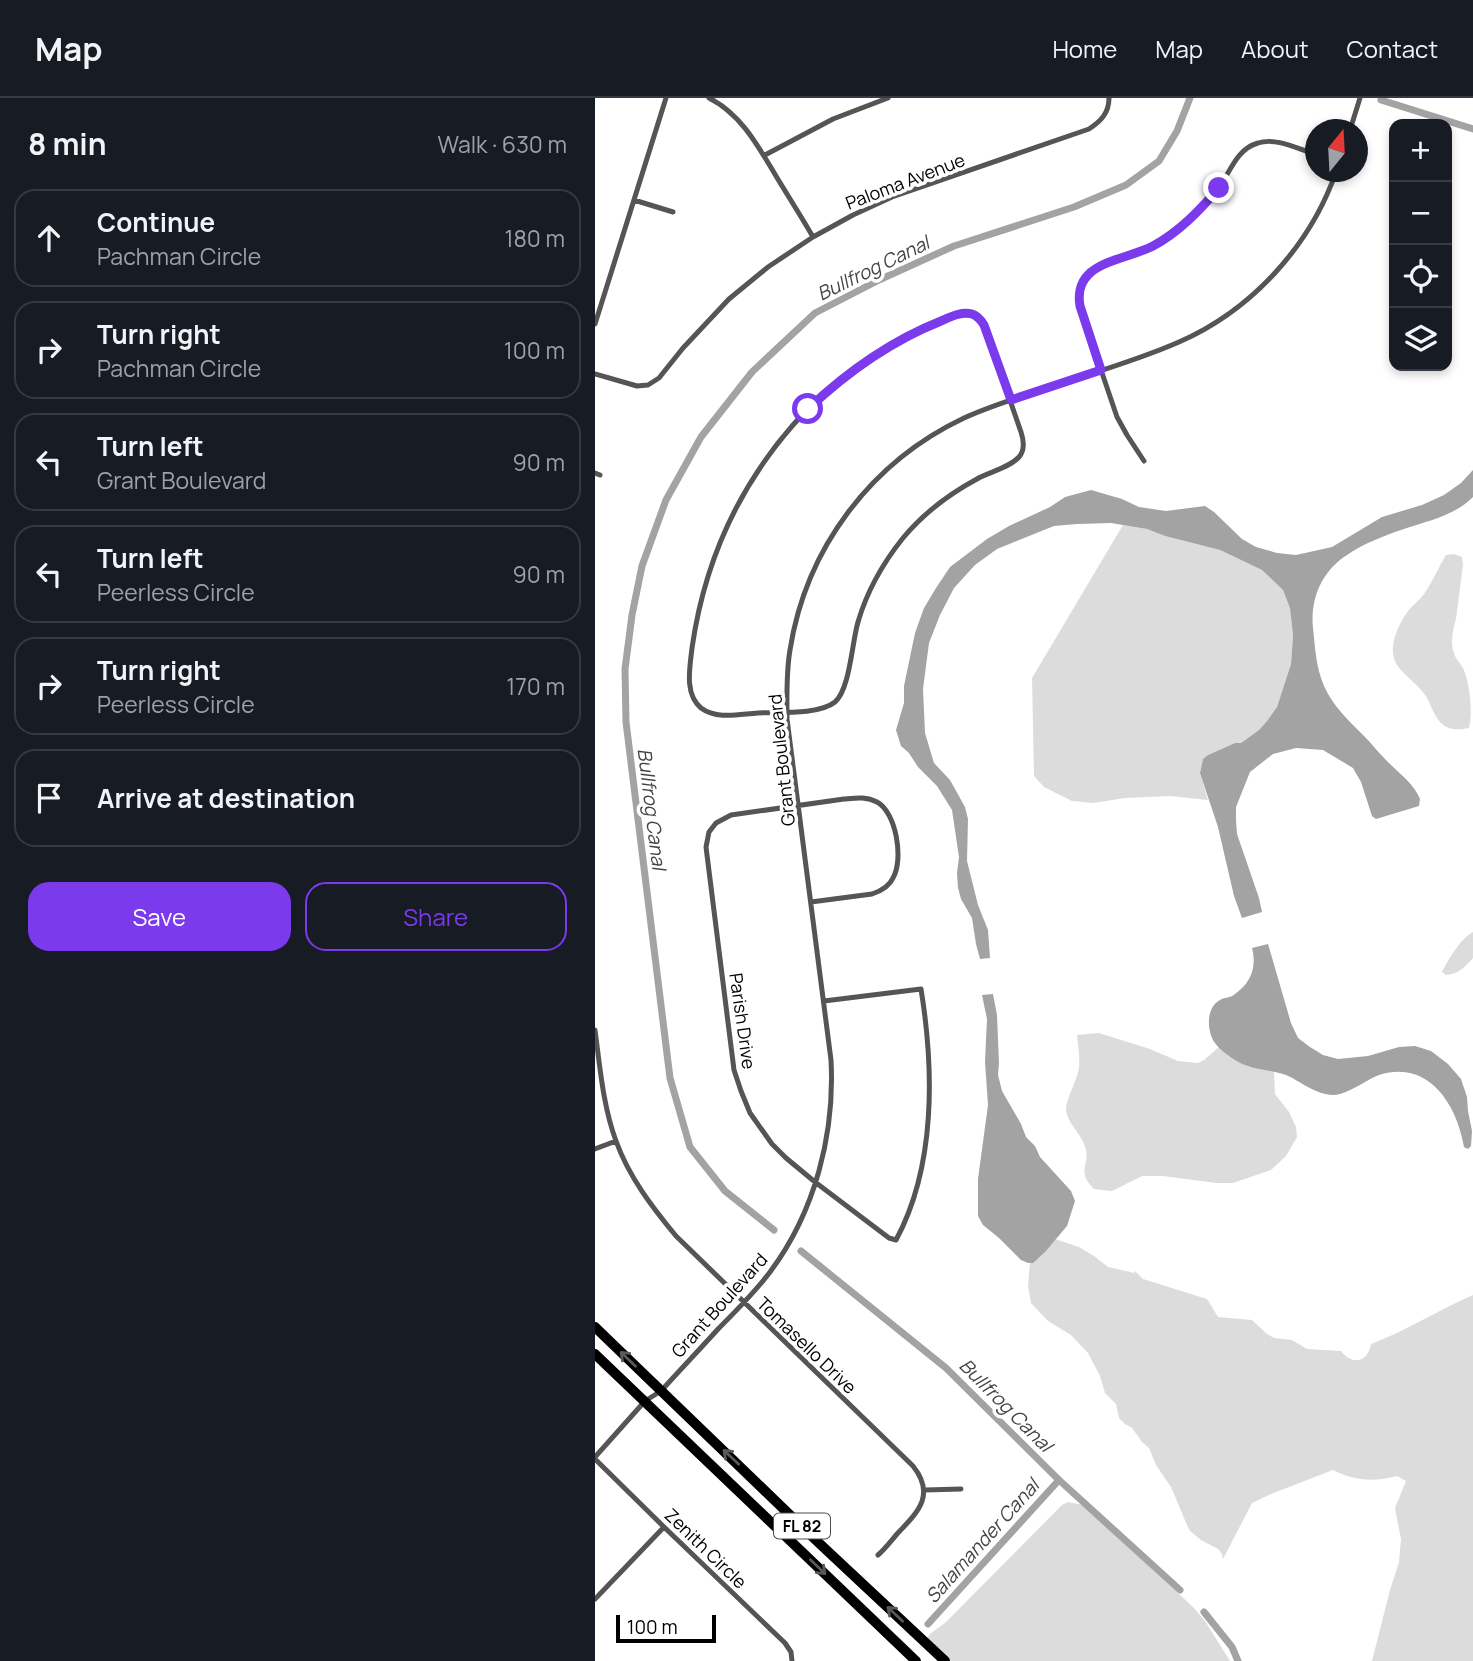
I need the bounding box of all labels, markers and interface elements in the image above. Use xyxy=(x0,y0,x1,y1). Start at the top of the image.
text: Map xyxy=(35,26,103,71)
text: Home xyxy=(1052,32,1117,65)
text: Map xyxy=(1155,32,1203,65)
text: About xyxy=(1241,32,1309,65)
text: Contact xyxy=(1347,32,1438,65)
north arrow xyxy=(1305,119,1368,182)
map controls xyxy=(1389,119,1452,371)
button: + xyxy=(1389,119,1452,182)
text: 8 min xyxy=(28,123,107,164)
text: Walk · 630 m xyxy=(437,128,567,160)
street label: Paloma Avenue xyxy=(842,147,968,215)
route end xyxy=(1203,172,1234,203)
button: − xyxy=(1389,182,1452,245)
text: Continue xyxy=(97,204,215,240)
icon: ahead xyxy=(30,219,68,257)
text: 180 m xyxy=(505,222,565,254)
water label: Bullfrog Canal xyxy=(813,228,936,306)
text: Pachman Circle xyxy=(97,240,261,272)
button: locate xyxy=(1389,245,1452,308)
button: layers xyxy=(1389,308,1452,371)
text: Turn right xyxy=(97,316,221,352)
icon: right xyxy=(30,331,68,369)
text: 100 m xyxy=(504,334,565,366)
text: Pachman Circle xyxy=(97,352,261,384)
route start xyxy=(792,393,823,424)
text: Turn left xyxy=(97,428,204,464)
icon: left xyxy=(30,443,68,481)
text: 90 m xyxy=(513,446,565,478)
text: Grant Boulevard xyxy=(97,464,266,496)
text: Turn left xyxy=(97,540,204,576)
icon: left xyxy=(30,555,68,593)
text: 90 m xyxy=(513,558,565,590)
text: Peerless Circle xyxy=(97,576,255,608)
text: Turn right xyxy=(97,652,221,688)
icon: right xyxy=(30,667,68,705)
text: 170 m xyxy=(506,670,565,702)
text: Peerless Circle xyxy=(97,688,255,720)
street label: Grant Boulevard xyxy=(762,693,800,827)
water label: Bullfrog Canal xyxy=(632,747,673,874)
icon: arrive xyxy=(30,779,68,817)
text: Arrive at destination xyxy=(97,780,355,816)
button: Save xyxy=(28,882,291,951)
button: Share xyxy=(305,882,567,951)
street label: Parish Drive xyxy=(724,971,762,1071)
street label: Grant Boulevard xyxy=(666,1248,772,1362)
street label: Tomasello Drive xyxy=(752,1291,862,1399)
one-way arrow xyxy=(620,1350,637,1367)
water label: Bullfrog Canal xyxy=(954,1353,1060,1459)
one-way arrow xyxy=(723,1449,740,1466)
water label: Salamander Canal xyxy=(919,1471,1046,1609)
street label: Zenith Circle xyxy=(660,1503,752,1593)
road number: FL 82 xyxy=(774,1514,830,1538)
one-way arrow xyxy=(809,1559,826,1576)
one-way arrow xyxy=(887,1606,904,1623)
scale bar xyxy=(616,1612,716,1644)
text: 100 m xyxy=(627,1614,678,1640)

